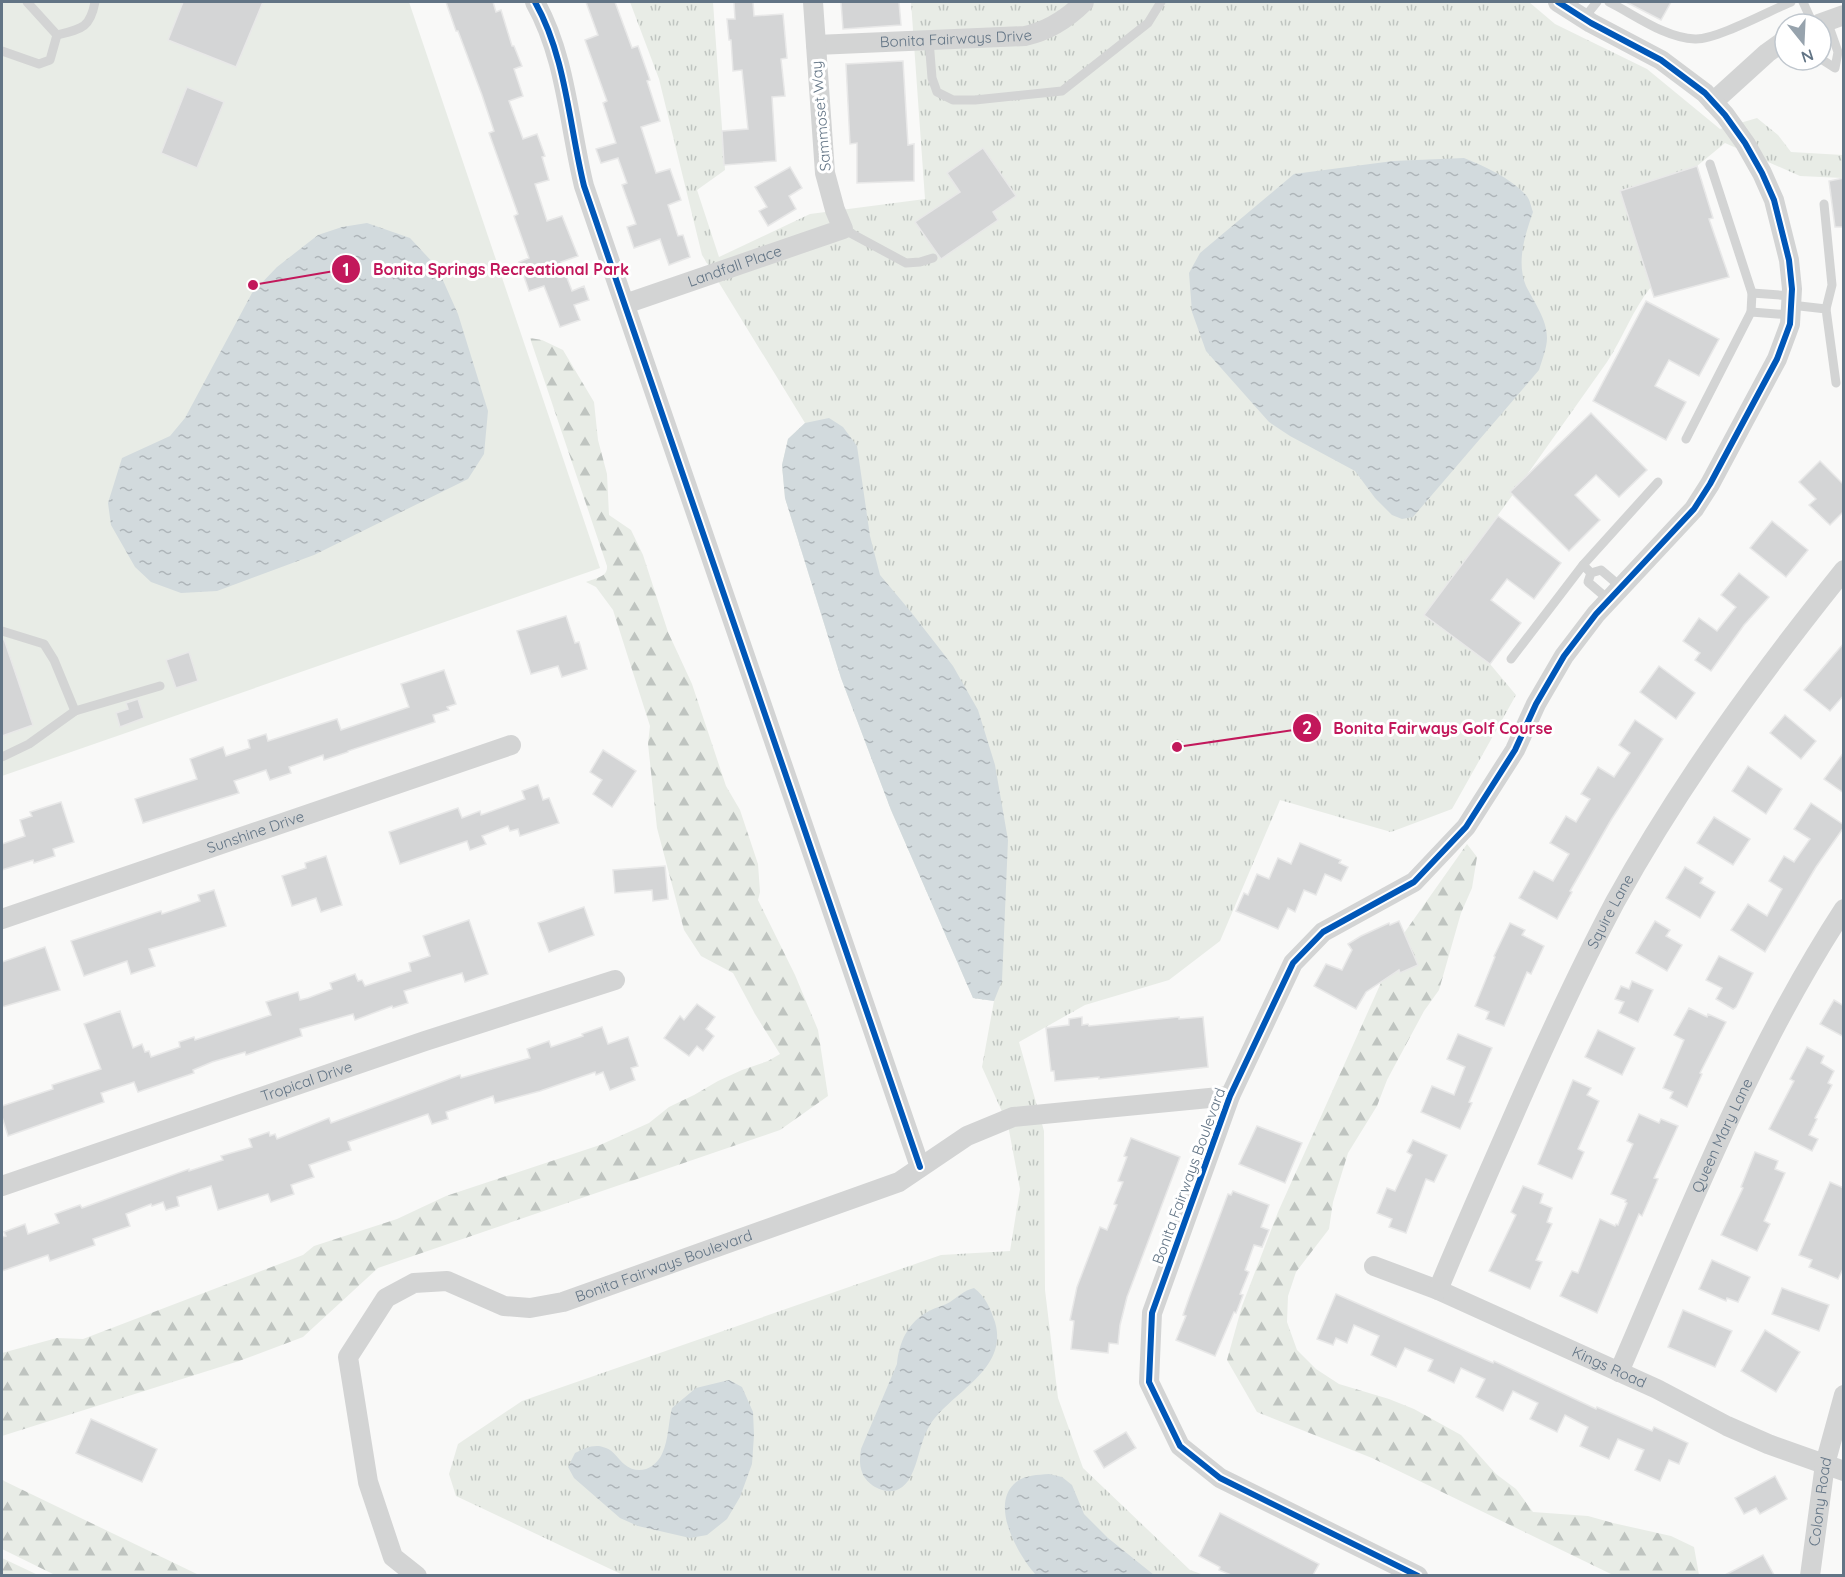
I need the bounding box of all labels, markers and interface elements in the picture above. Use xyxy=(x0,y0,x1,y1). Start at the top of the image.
north arrow xyxy=(1773,12,1833,72)
street label: Bonita Fairways Drive xyxy=(879,25,1034,51)
text: N xyxy=(1799,45,1816,68)
street label: Sammoset Way xyxy=(806,60,835,172)
street label: Landfall Place xyxy=(685,241,784,291)
callout: Bonita Springs Recreational Park xyxy=(331,252,641,286)
text: 1 xyxy=(342,258,350,281)
text: Bonita Springs Recreational Park xyxy=(373,259,629,279)
callout: Bonita Fairways Golf Course xyxy=(1292,711,1565,745)
text: 2 xyxy=(1302,716,1312,739)
text: Bonita Fairways Golf Course xyxy=(1333,718,1553,738)
street label: Sunshine Drive xyxy=(204,806,307,857)
street label: Squire Lane xyxy=(1583,871,1638,952)
street label: Tropical Drive xyxy=(258,1057,355,1106)
street label: Queen Mary Lane xyxy=(1687,1075,1757,1196)
street label: Bonita Fairways Boulevard xyxy=(1148,1085,1229,1267)
street label: Bonita Fairways Boulevard xyxy=(572,1225,755,1306)
street label: Kings Road xyxy=(1569,1342,1649,1392)
street label: Colony Road xyxy=(1804,1455,1835,1547)

